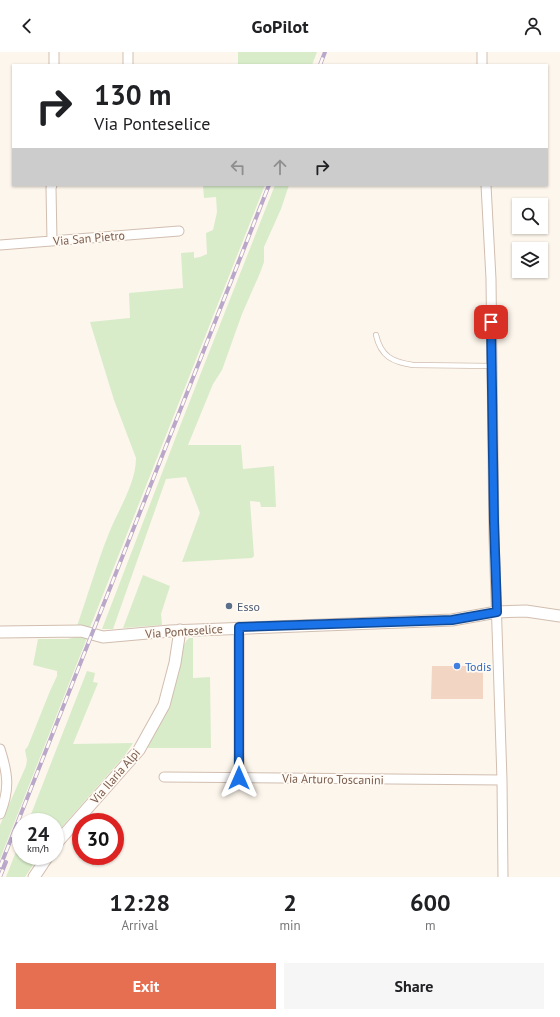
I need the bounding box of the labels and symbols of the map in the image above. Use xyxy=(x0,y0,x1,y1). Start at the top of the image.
street label: Via San Pietro xyxy=(52,227,125,249)
pin xyxy=(474,305,508,339)
place label: Esso xyxy=(237,599,260,614)
marker: Esso xyxy=(224,601,234,611)
street label: Via Ponteselice xyxy=(144,621,223,641)
place label: Todis xyxy=(465,659,491,674)
marker: Todis xyxy=(452,661,462,671)
street label: Via Ilaria Alpi xyxy=(86,745,143,808)
position arrow xyxy=(218,757,260,799)
street label: Via Arturo Toscanini xyxy=(281,771,384,787)
speed limit sign: 30 xyxy=(72,813,124,865)

